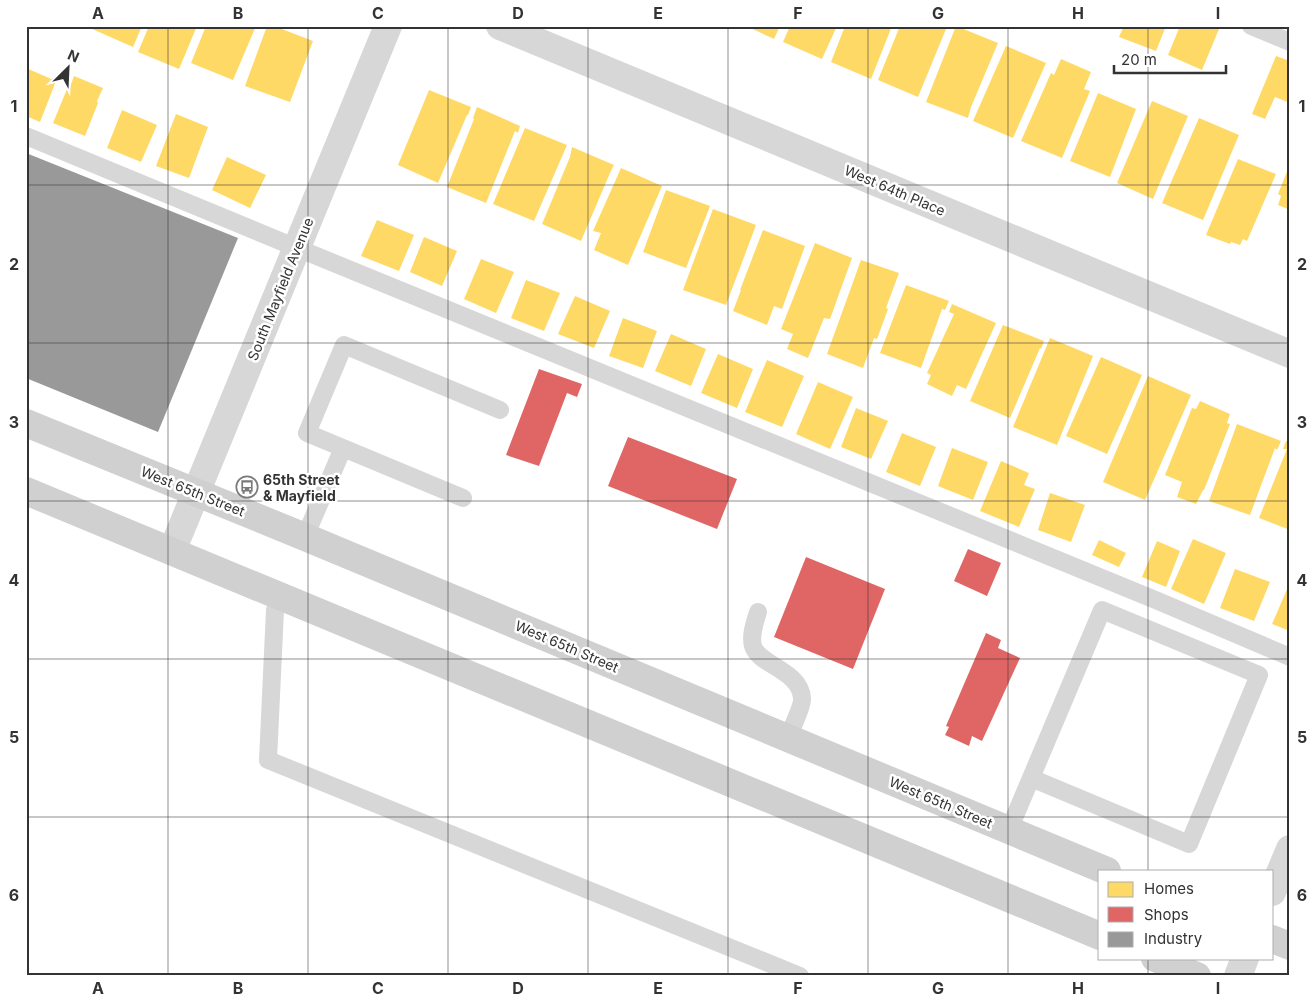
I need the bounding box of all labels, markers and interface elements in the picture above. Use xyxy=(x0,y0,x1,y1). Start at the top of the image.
text: A xyxy=(92,3,104,23)
text: B xyxy=(233,3,243,23)
text: C xyxy=(372,3,384,23)
text: D xyxy=(512,3,524,23)
text: E xyxy=(653,3,663,23)
text: F xyxy=(793,3,803,23)
text: G xyxy=(932,3,944,23)
text: H xyxy=(1072,3,1084,23)
text: I xyxy=(1216,3,1220,23)
north arrow xyxy=(42,42,92,92)
scale bar xyxy=(1114,42,1226,74)
text: N xyxy=(65,46,82,66)
text: 20 m xyxy=(1121,50,1157,69)
text: 1 xyxy=(11,96,17,116)
text: 1 xyxy=(1299,96,1305,116)
street label: West 64th Place xyxy=(842,161,948,219)
street label: South Mayfield Avenue xyxy=(244,215,316,363)
text: 2 xyxy=(9,254,19,274)
text: 2 xyxy=(1297,254,1307,274)
text: 3 xyxy=(9,412,19,432)
text: 3 xyxy=(1297,412,1307,432)
street label: West 65th Street xyxy=(139,462,248,520)
place label: 65th Street & Mayfield xyxy=(263,471,340,504)
bus stop icon: 65th Street & Mayfield xyxy=(235,475,259,499)
text: 4 xyxy=(9,570,20,590)
text: 4 xyxy=(1297,570,1308,590)
street label: West 65th Street xyxy=(513,617,622,676)
text: 5 xyxy=(9,727,19,747)
text: 5 xyxy=(1297,727,1307,747)
street label: West 65th Street xyxy=(887,773,996,832)
legend xyxy=(1098,870,1274,960)
text: Homes xyxy=(1144,879,1194,898)
text: 6 xyxy=(9,885,19,905)
text: 6 xyxy=(1297,885,1307,905)
text: Shops xyxy=(1144,905,1189,924)
text: Industry xyxy=(1144,929,1203,948)
text: A xyxy=(92,978,104,998)
text: B xyxy=(233,978,243,998)
text: C xyxy=(372,978,384,998)
text: D xyxy=(512,978,524,998)
text: E xyxy=(653,978,663,998)
text: F xyxy=(793,978,803,998)
text: G xyxy=(932,978,944,998)
text: H xyxy=(1072,978,1084,998)
text: I xyxy=(1216,978,1220,998)

